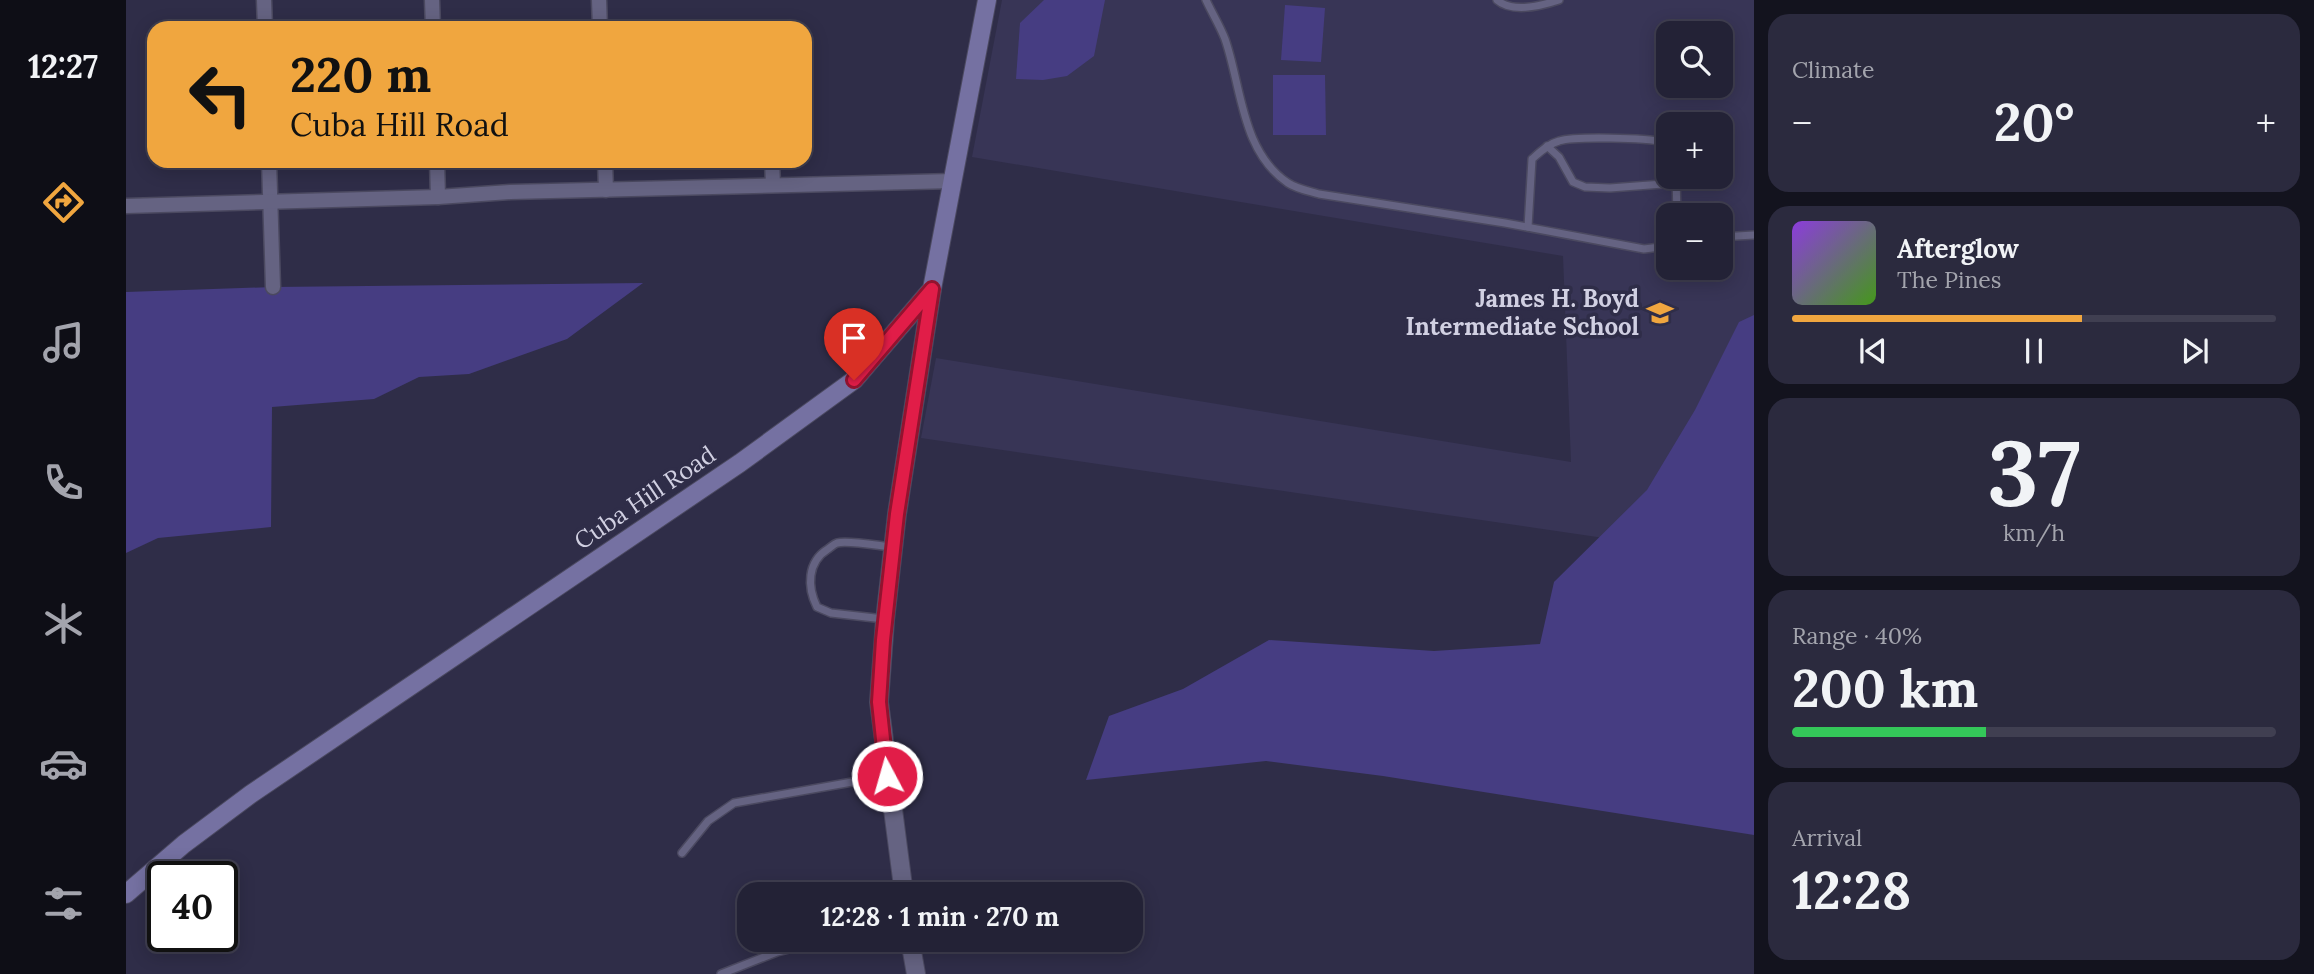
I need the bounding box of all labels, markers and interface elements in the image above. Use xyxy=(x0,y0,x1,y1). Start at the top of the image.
map controls xyxy=(1656,21,1733,280)
button: search xyxy=(1656,21,1733,98)
text: 220 m xyxy=(290,43,431,105)
text: 12:27 xyxy=(28,46,98,87)
icon: left xyxy=(175,49,266,140)
text: Climate xyxy=(1792,55,1874,84)
text: 20° xyxy=(1994,89,2074,155)
text: − xyxy=(1792,99,1812,147)
text: + xyxy=(2256,99,2276,147)
text: Cuba Hill Road xyxy=(290,104,509,145)
button: + xyxy=(1656,112,1733,189)
icon: directions xyxy=(39,178,88,227)
button: − xyxy=(1656,203,1733,280)
text: Afterglow xyxy=(1897,232,2019,265)
text: The Pines xyxy=(1897,265,2002,294)
place label: James H. Boyd Intermediate School xyxy=(1405,283,1639,342)
school or university icon: James H. Boyd Intermediate School xyxy=(1645,298,1675,328)
pin xyxy=(824,308,884,380)
icon: music xyxy=(39,318,88,367)
icon: arrive xyxy=(835,319,873,357)
icon: previous xyxy=(1854,332,1892,370)
icon: pause xyxy=(2015,332,2053,370)
icon: next xyxy=(2176,332,2214,370)
text: 37 xyxy=(1987,414,2081,531)
street label: Cuba Hill Road xyxy=(568,439,721,556)
icon: phone xyxy=(39,458,88,507)
text: km/h xyxy=(2003,518,2065,547)
icon: climate xyxy=(39,599,88,648)
text: Range · 40% xyxy=(1792,621,1922,650)
text: 200 km xyxy=(1792,655,1978,721)
icon: car xyxy=(39,739,88,788)
position arrow xyxy=(850,739,924,813)
text: Arrival xyxy=(1792,823,1862,852)
text: 12:28 xyxy=(1792,857,1911,923)
speed limit sign: 40 xyxy=(147,861,238,952)
icon: filters xyxy=(39,879,88,928)
text: 12:28 · 1 min · 270 m xyxy=(821,900,1059,933)

